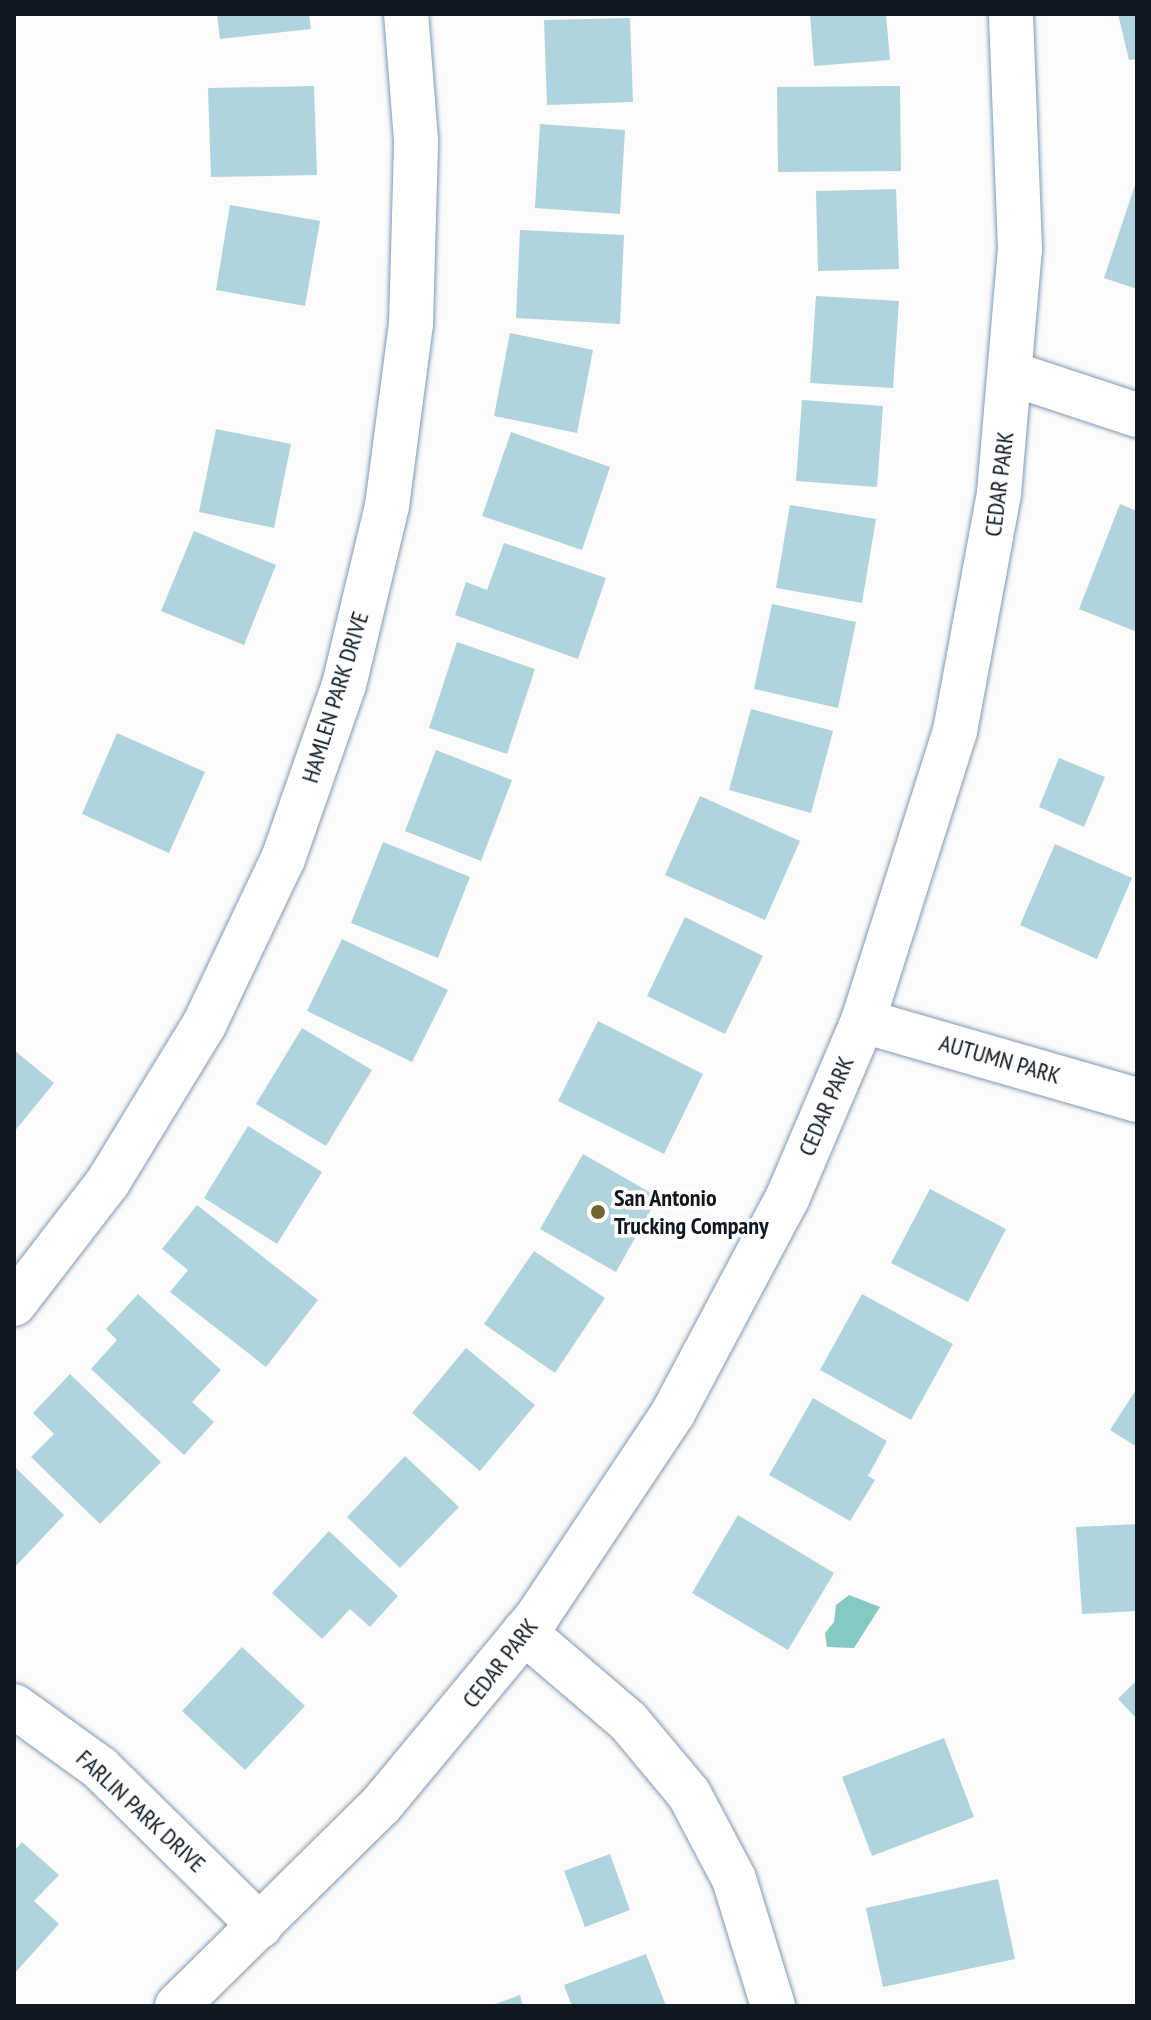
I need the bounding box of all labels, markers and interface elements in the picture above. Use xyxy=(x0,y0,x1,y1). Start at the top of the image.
street label: CEDAR PARK xyxy=(978,430,1020,538)
street label: HAMLEN PARK DRIVE xyxy=(295,608,375,786)
street label: AUTUMN PARK xyxy=(936,1028,1064,1090)
street label: CEDAR PARK xyxy=(792,1052,860,1160)
place label: San Antonio Trucking Company xyxy=(614,1184,769,1240)
marker: San Antonio Trucking Company xyxy=(589,1203,607,1221)
street label: CEDAR PARK xyxy=(456,1613,544,1713)
street label: FARLIN PARK DRIVE xyxy=(70,1744,212,1878)

